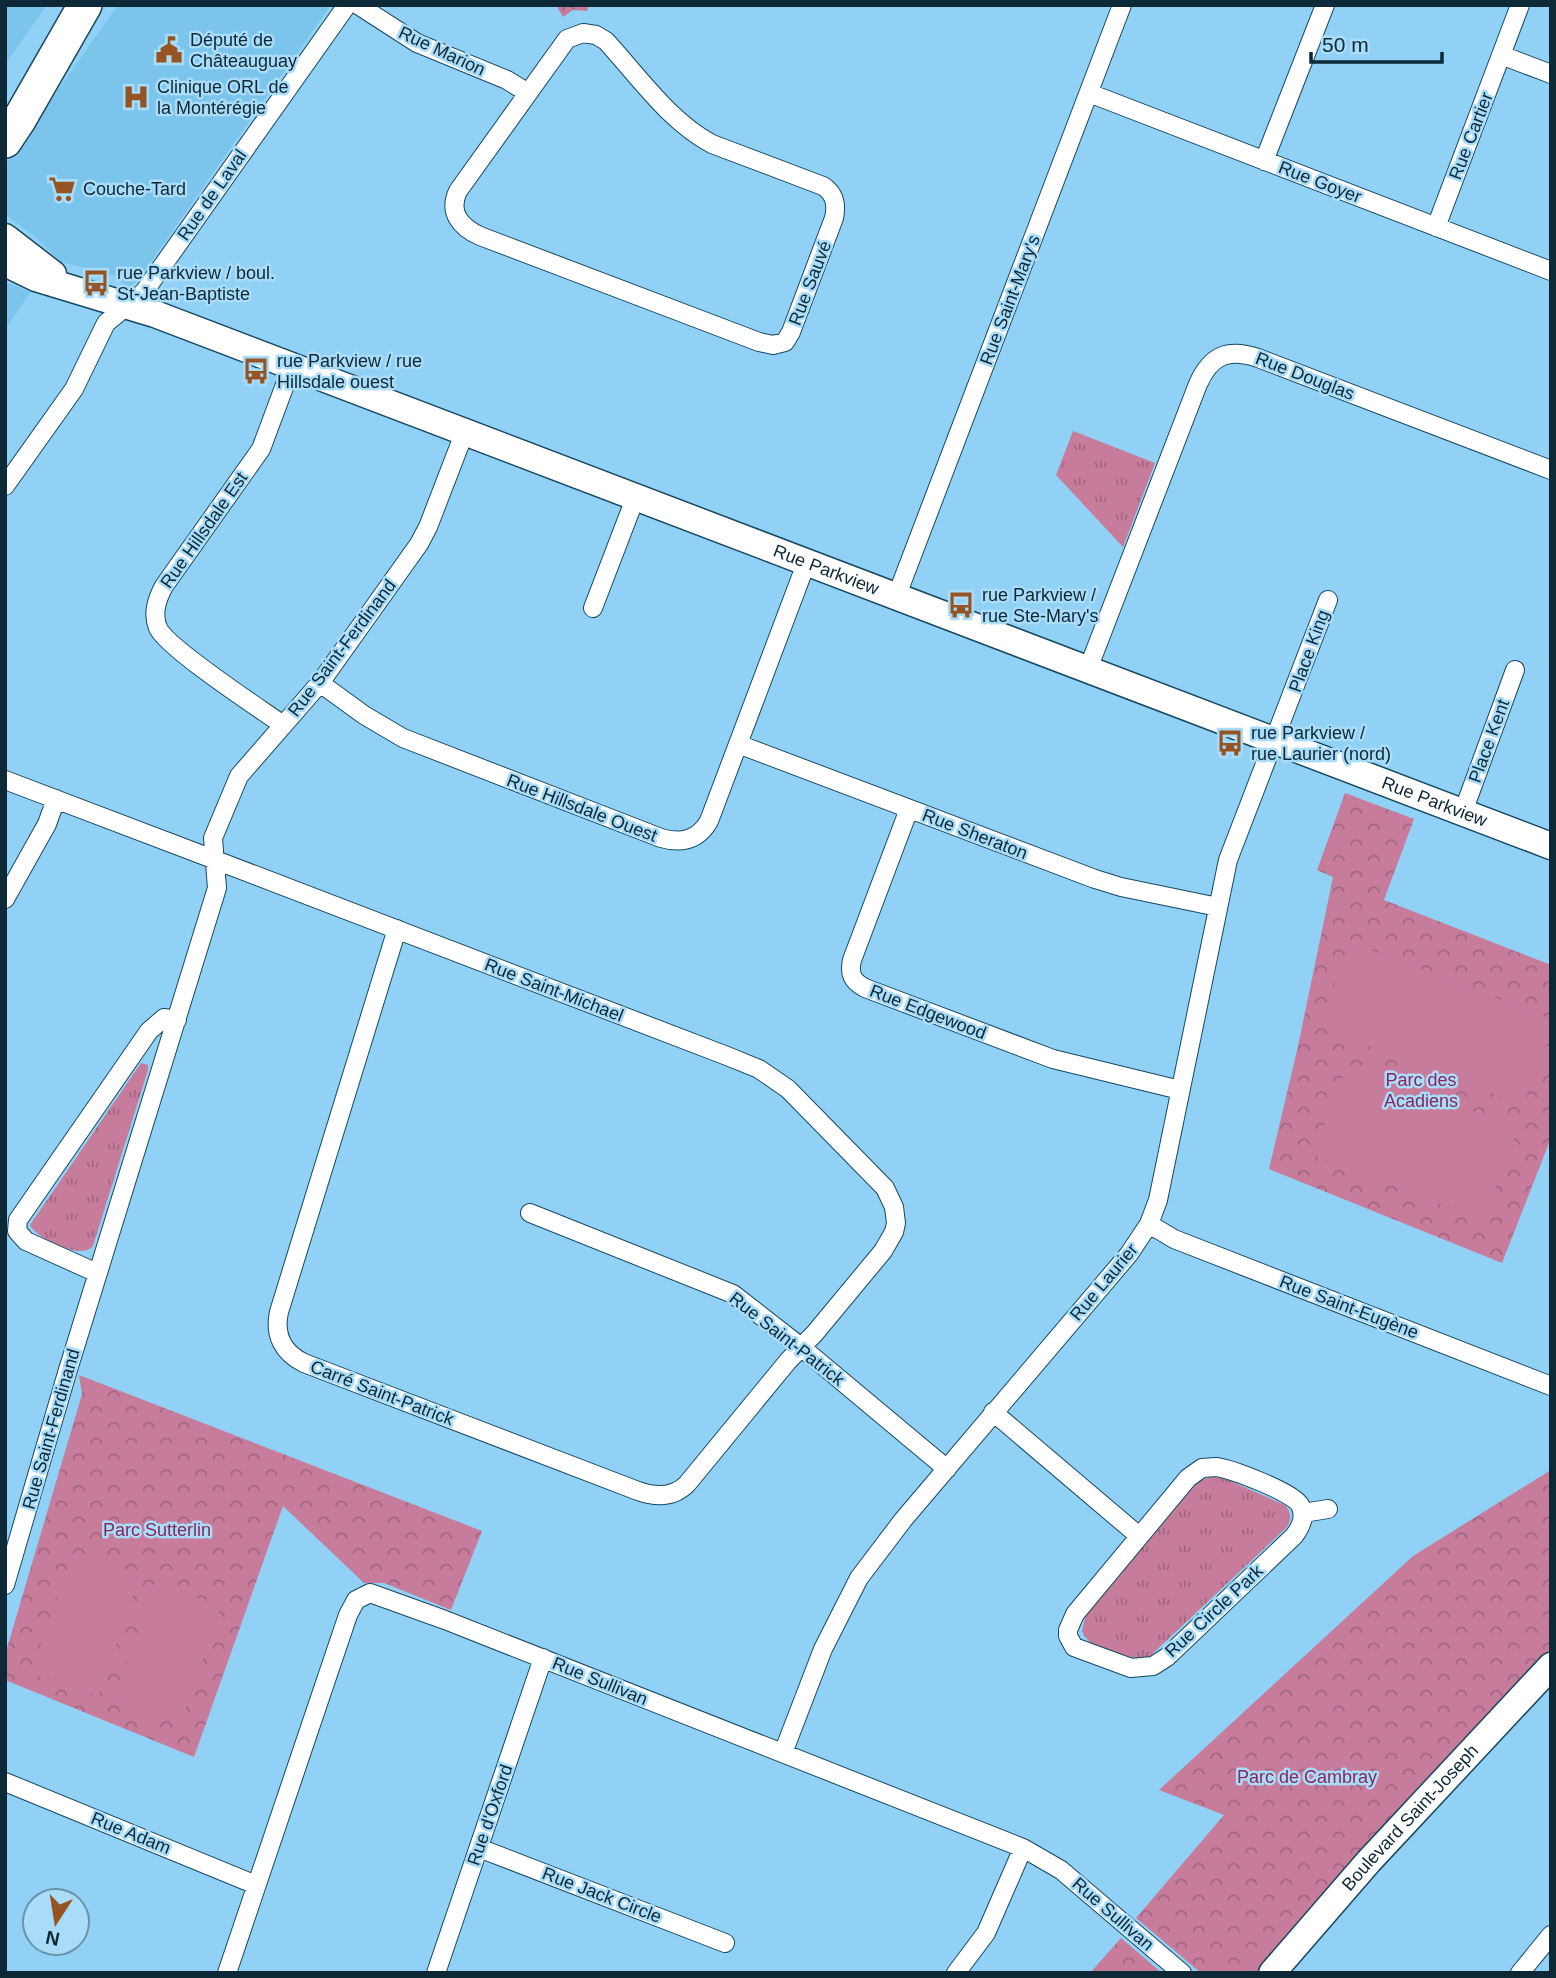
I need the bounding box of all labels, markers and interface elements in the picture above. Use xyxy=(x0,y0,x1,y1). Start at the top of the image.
scale bar xyxy=(1311,21,1442,65)
street label: Rue Marion xyxy=(396,22,488,80)
place label: Député de Châteauguay xyxy=(190,30,297,71)
text: 50 m xyxy=(1322,33,1369,56)
public building icon: Député de Châteauguay xyxy=(154,35,184,65)
place label: Clinique ORL de la Montérégie xyxy=(157,77,288,118)
hospital icon: Clinique ORL de la Montérégie xyxy=(121,82,151,112)
street label: Rue Cartier xyxy=(1445,89,1497,183)
street label: Rue de Laval xyxy=(173,146,251,244)
street label: Rue Goyer xyxy=(1276,157,1364,207)
supermarket icon: Couche-Tard xyxy=(47,174,77,204)
place label: Couche-Tard xyxy=(83,179,186,199)
street label: Rue Saint-Mary's xyxy=(976,232,1044,368)
street label: Rue Sauvé xyxy=(785,238,835,328)
place label: rue Parkview / boul. St-Jean-Baptiste xyxy=(117,263,275,304)
bus stop icon: rue Parkview / boul. St-Jean-Baptiste xyxy=(81,268,111,298)
street label: Rue Douglas xyxy=(1253,348,1357,404)
place label: rue Parkview / rue Hillsdale ouest xyxy=(277,351,422,392)
bus stop icon: rue Parkview / rue Hillsdale ouest xyxy=(241,356,271,386)
street label: Rue Hillsdale Est xyxy=(157,468,251,592)
street label: Rue Parkview xyxy=(771,541,883,599)
street label: Rue Saint-Ferdinand xyxy=(284,576,400,720)
place label: rue Parkview / rue Ste-Mary's xyxy=(982,585,1098,626)
bus stop icon: rue Parkview / rue Ste-Mary's xyxy=(946,590,976,620)
street label: Place King xyxy=(1285,607,1333,695)
street label: Place Kent xyxy=(1465,697,1513,785)
place label: rue Parkview / rue Laurier (nord) xyxy=(1251,723,1391,764)
bus stop icon: rue Parkview / rue Laurier (nord) xyxy=(1215,728,1245,758)
street label: Rue Hillsdale Ouest xyxy=(504,770,660,846)
street label: Rue Parkview xyxy=(1379,772,1491,831)
street label: Rue Sheraton xyxy=(920,805,1030,863)
street label: Rue Saint-Michael xyxy=(482,954,626,1026)
street label: Rue Edgewood xyxy=(867,981,989,1043)
park label: Parc des Acadiens xyxy=(1384,1070,1458,1111)
street label: Rue Laurier xyxy=(1066,1240,1142,1324)
street label: Rue Saint-Eugène xyxy=(1277,1271,1421,1343)
street label: Rue Saint-Patrick xyxy=(726,1288,849,1391)
street label: Rue Saint-Ferdinand xyxy=(18,1346,84,1512)
street label: Carré Saint-Patrick xyxy=(307,1356,457,1430)
park label: Parc Sutterlin xyxy=(103,1520,211,1540)
street label: Rue Circle Park xyxy=(1161,1560,1268,1661)
street label: Rue Sullivan xyxy=(549,1653,651,1709)
street label: Boulevard Saint-Joseph xyxy=(1338,1741,1482,1895)
street label: Rue d'Oxford xyxy=(463,1762,517,1868)
park label: Parc de Cambray xyxy=(1237,1767,1377,1787)
street label: Rue Adam xyxy=(88,1808,174,1858)
street label: Rue Jack Circle xyxy=(540,1863,664,1927)
street label: Rue Sullivan xyxy=(1068,1873,1158,1955)
north arrow xyxy=(21,1887,91,1957)
text: N xyxy=(44,1926,61,1950)

